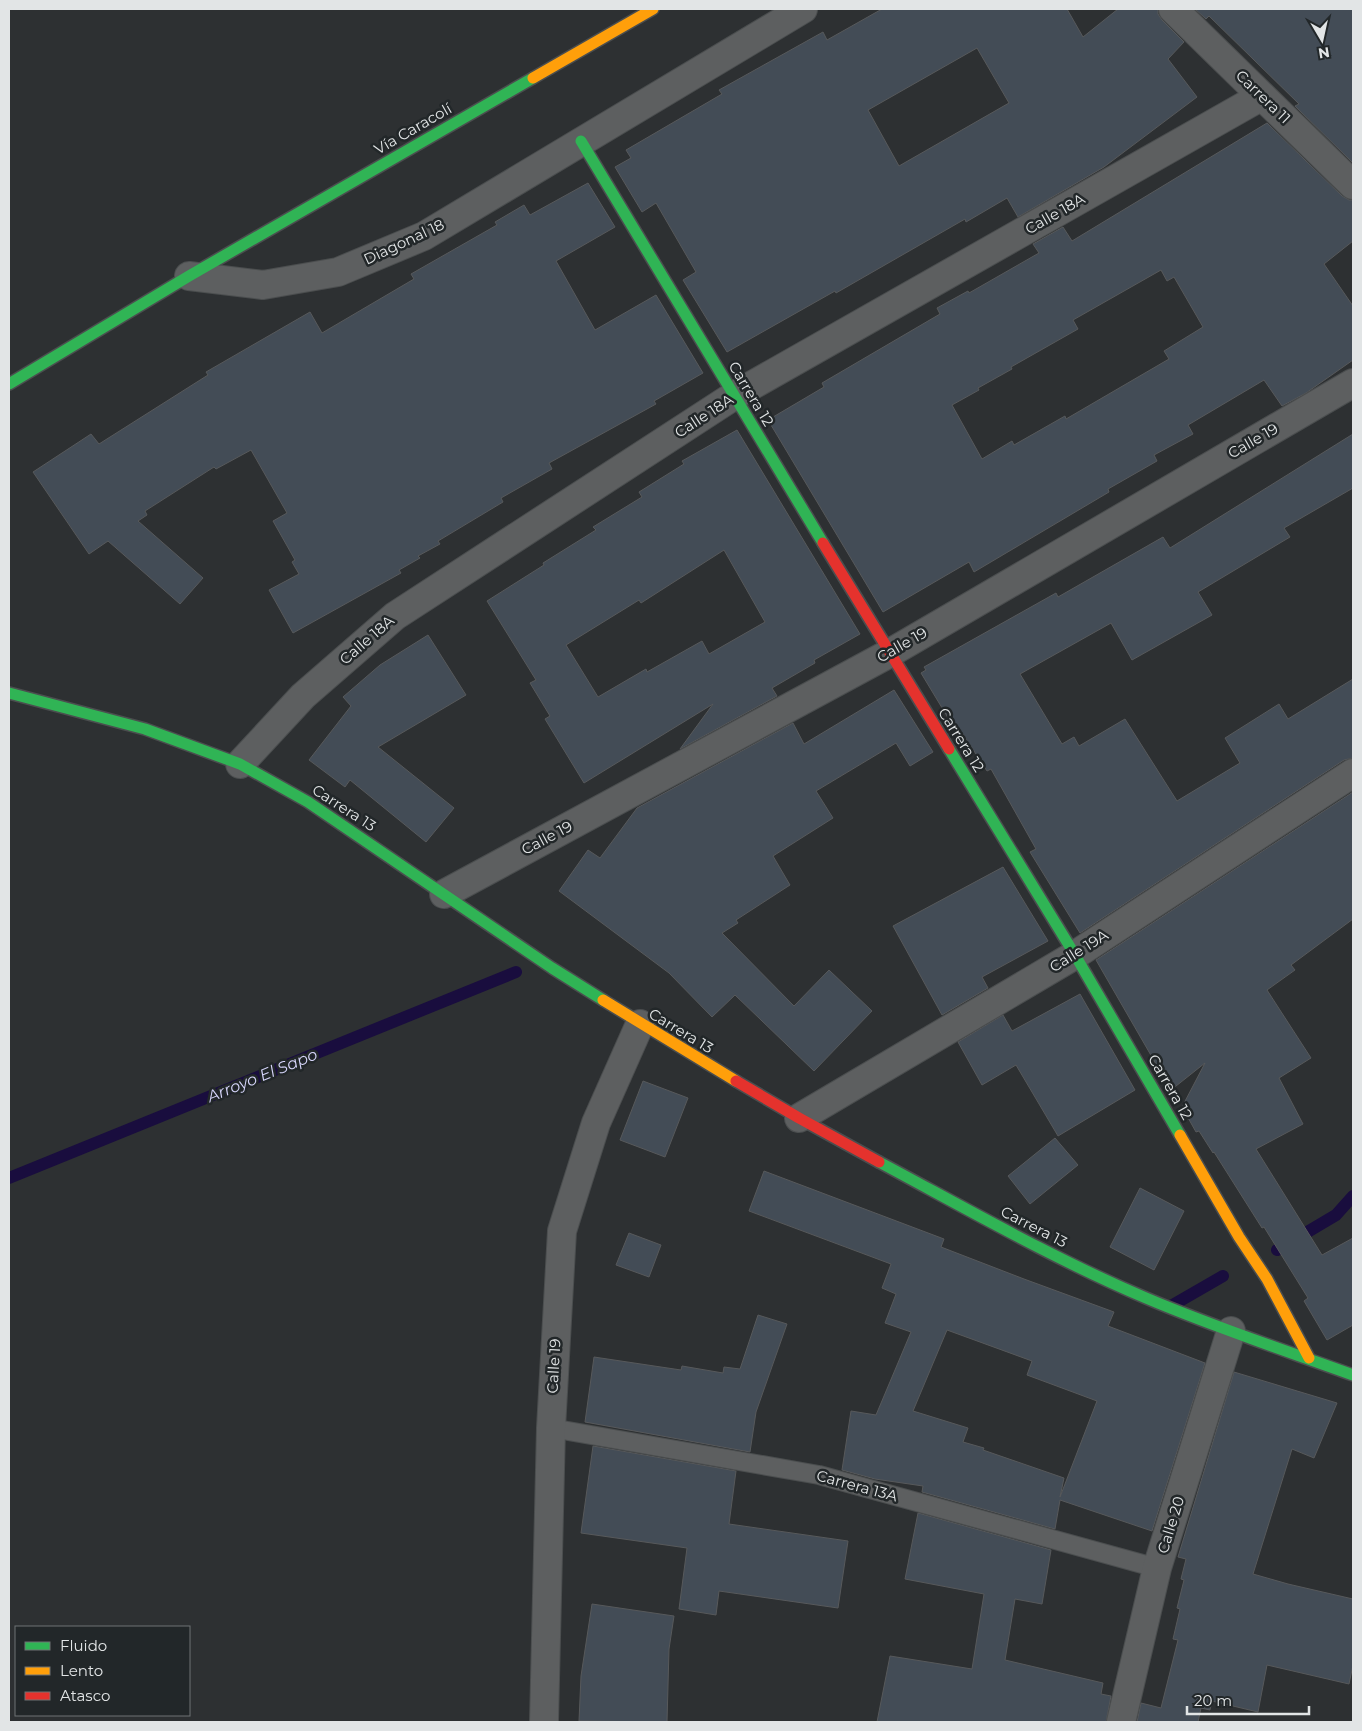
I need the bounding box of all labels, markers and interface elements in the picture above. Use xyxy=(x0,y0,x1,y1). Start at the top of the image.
north arrow xyxy=(1297,15,1347,65)
text: N xyxy=(1317,43,1331,63)
street label: Carrera 11 xyxy=(1232,66,1295,127)
street label: Vía Caracolí xyxy=(371,98,456,158)
street label: Calle 18A xyxy=(1021,189,1088,238)
street label: Diagonal 18 xyxy=(360,215,447,269)
street label: Carrera 12 xyxy=(725,358,778,430)
street label: Calle 18A xyxy=(671,389,737,442)
street label: Calle 19 xyxy=(1224,419,1281,463)
street label: Calle 18A xyxy=(335,611,398,668)
street label: Calle 19 xyxy=(873,623,930,667)
street label: Carrera 12 xyxy=(934,704,989,775)
street label: Carrera 13 xyxy=(309,780,380,835)
street label: Calle 19 xyxy=(518,816,575,859)
street label: Calle 19A xyxy=(1046,925,1112,976)
street label: Carrera 13 xyxy=(645,1004,717,1057)
water label: Arroyo El Sapo xyxy=(203,1045,320,1107)
street label: Carrera 12 xyxy=(1144,1051,1197,1123)
street label: Carrera 13 xyxy=(998,1202,1071,1251)
street label: Calle 19 xyxy=(543,1338,564,1394)
street label: Carrera 13A xyxy=(815,1466,900,1505)
street label: Calle 20 xyxy=(1153,1494,1188,1556)
legend xyxy=(15,1626,190,1716)
text: Fluido xyxy=(60,1636,107,1655)
text: Lento xyxy=(60,1661,103,1680)
scale bar xyxy=(1187,1684,1310,1716)
text: Atasco xyxy=(60,1686,110,1705)
text: 20 m xyxy=(1194,1691,1232,1710)

